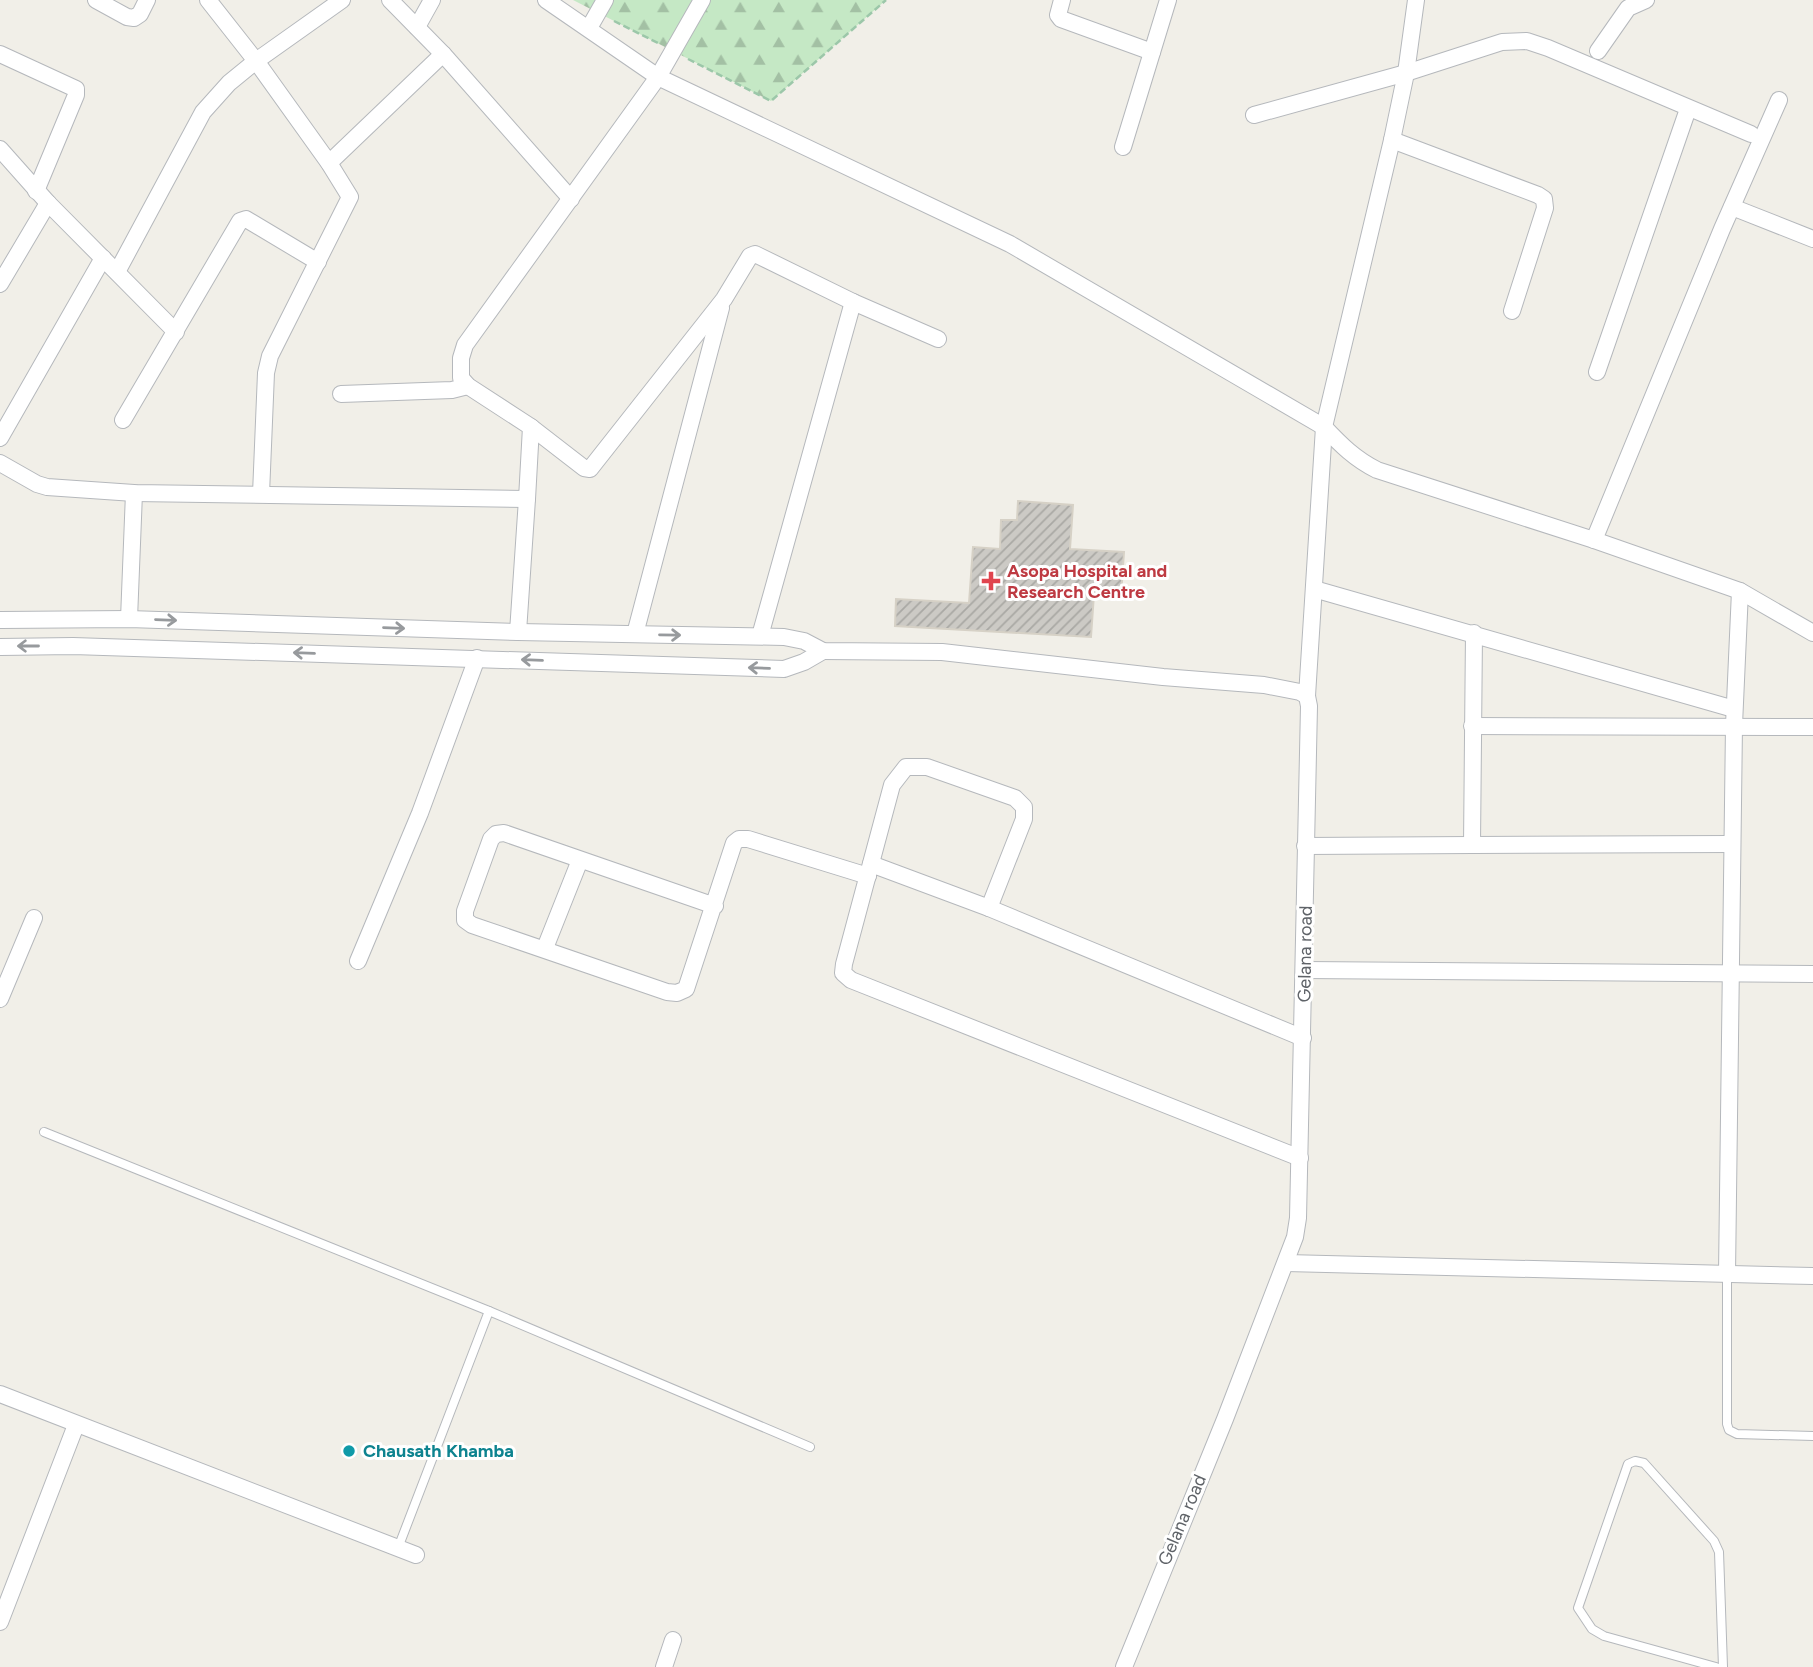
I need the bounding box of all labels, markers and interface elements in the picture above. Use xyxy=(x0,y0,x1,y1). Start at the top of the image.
place label: Asopa Hospital and Research Centre xyxy=(1007,560,1167,603)
marker: Asopa Hospital and Research Centre xyxy=(981,571,1001,591)
one-way arrow xyxy=(154,614,177,627)
one-way arrow xyxy=(382,621,405,634)
one-way arrow xyxy=(658,628,681,642)
one-way arrow xyxy=(17,639,40,653)
one-way arrow xyxy=(293,646,316,659)
one-way arrow xyxy=(520,653,543,666)
one-way arrow xyxy=(748,661,771,674)
street label: Gelana road xyxy=(1293,906,1317,1002)
place label: Chausath Khamba xyxy=(363,1440,514,1462)
marker: Chausath Khamba xyxy=(341,1443,357,1459)
street label: Gelana road xyxy=(1153,1471,1211,1569)

